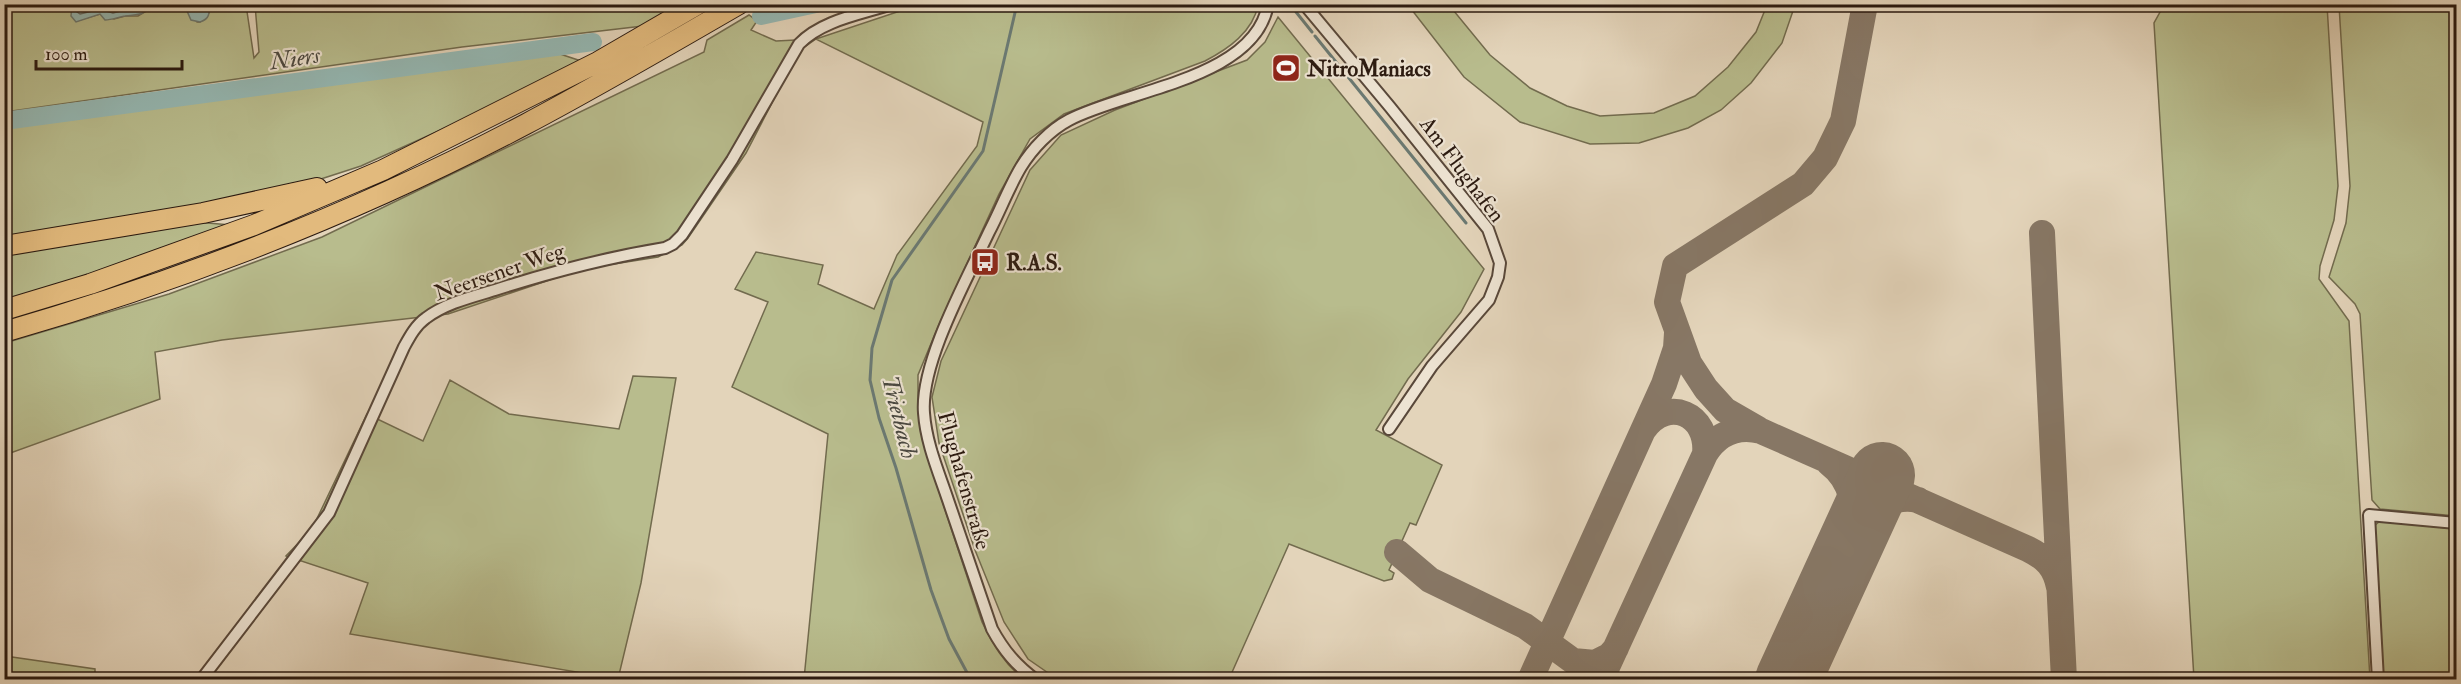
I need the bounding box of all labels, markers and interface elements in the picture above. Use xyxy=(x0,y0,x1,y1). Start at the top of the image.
scale bar xyxy=(36,33,182,71)
water label: Niers xyxy=(266,40,322,78)
text: 100 m xyxy=(45,43,88,66)
sports icon: NitroManiacs xyxy=(1270,52,1302,84)
place label: NitroManiacs xyxy=(1306,55,1431,83)
street label: Am Flughafen xyxy=(1413,110,1511,228)
street label: Neersener Weg xyxy=(430,236,569,307)
bus stop icon: R.A.S. xyxy=(969,246,1001,278)
place label: R.A.S. xyxy=(1006,249,1062,277)
water label: Trietbach xyxy=(874,372,925,462)
street label: Flughafenstraße xyxy=(931,408,997,553)

